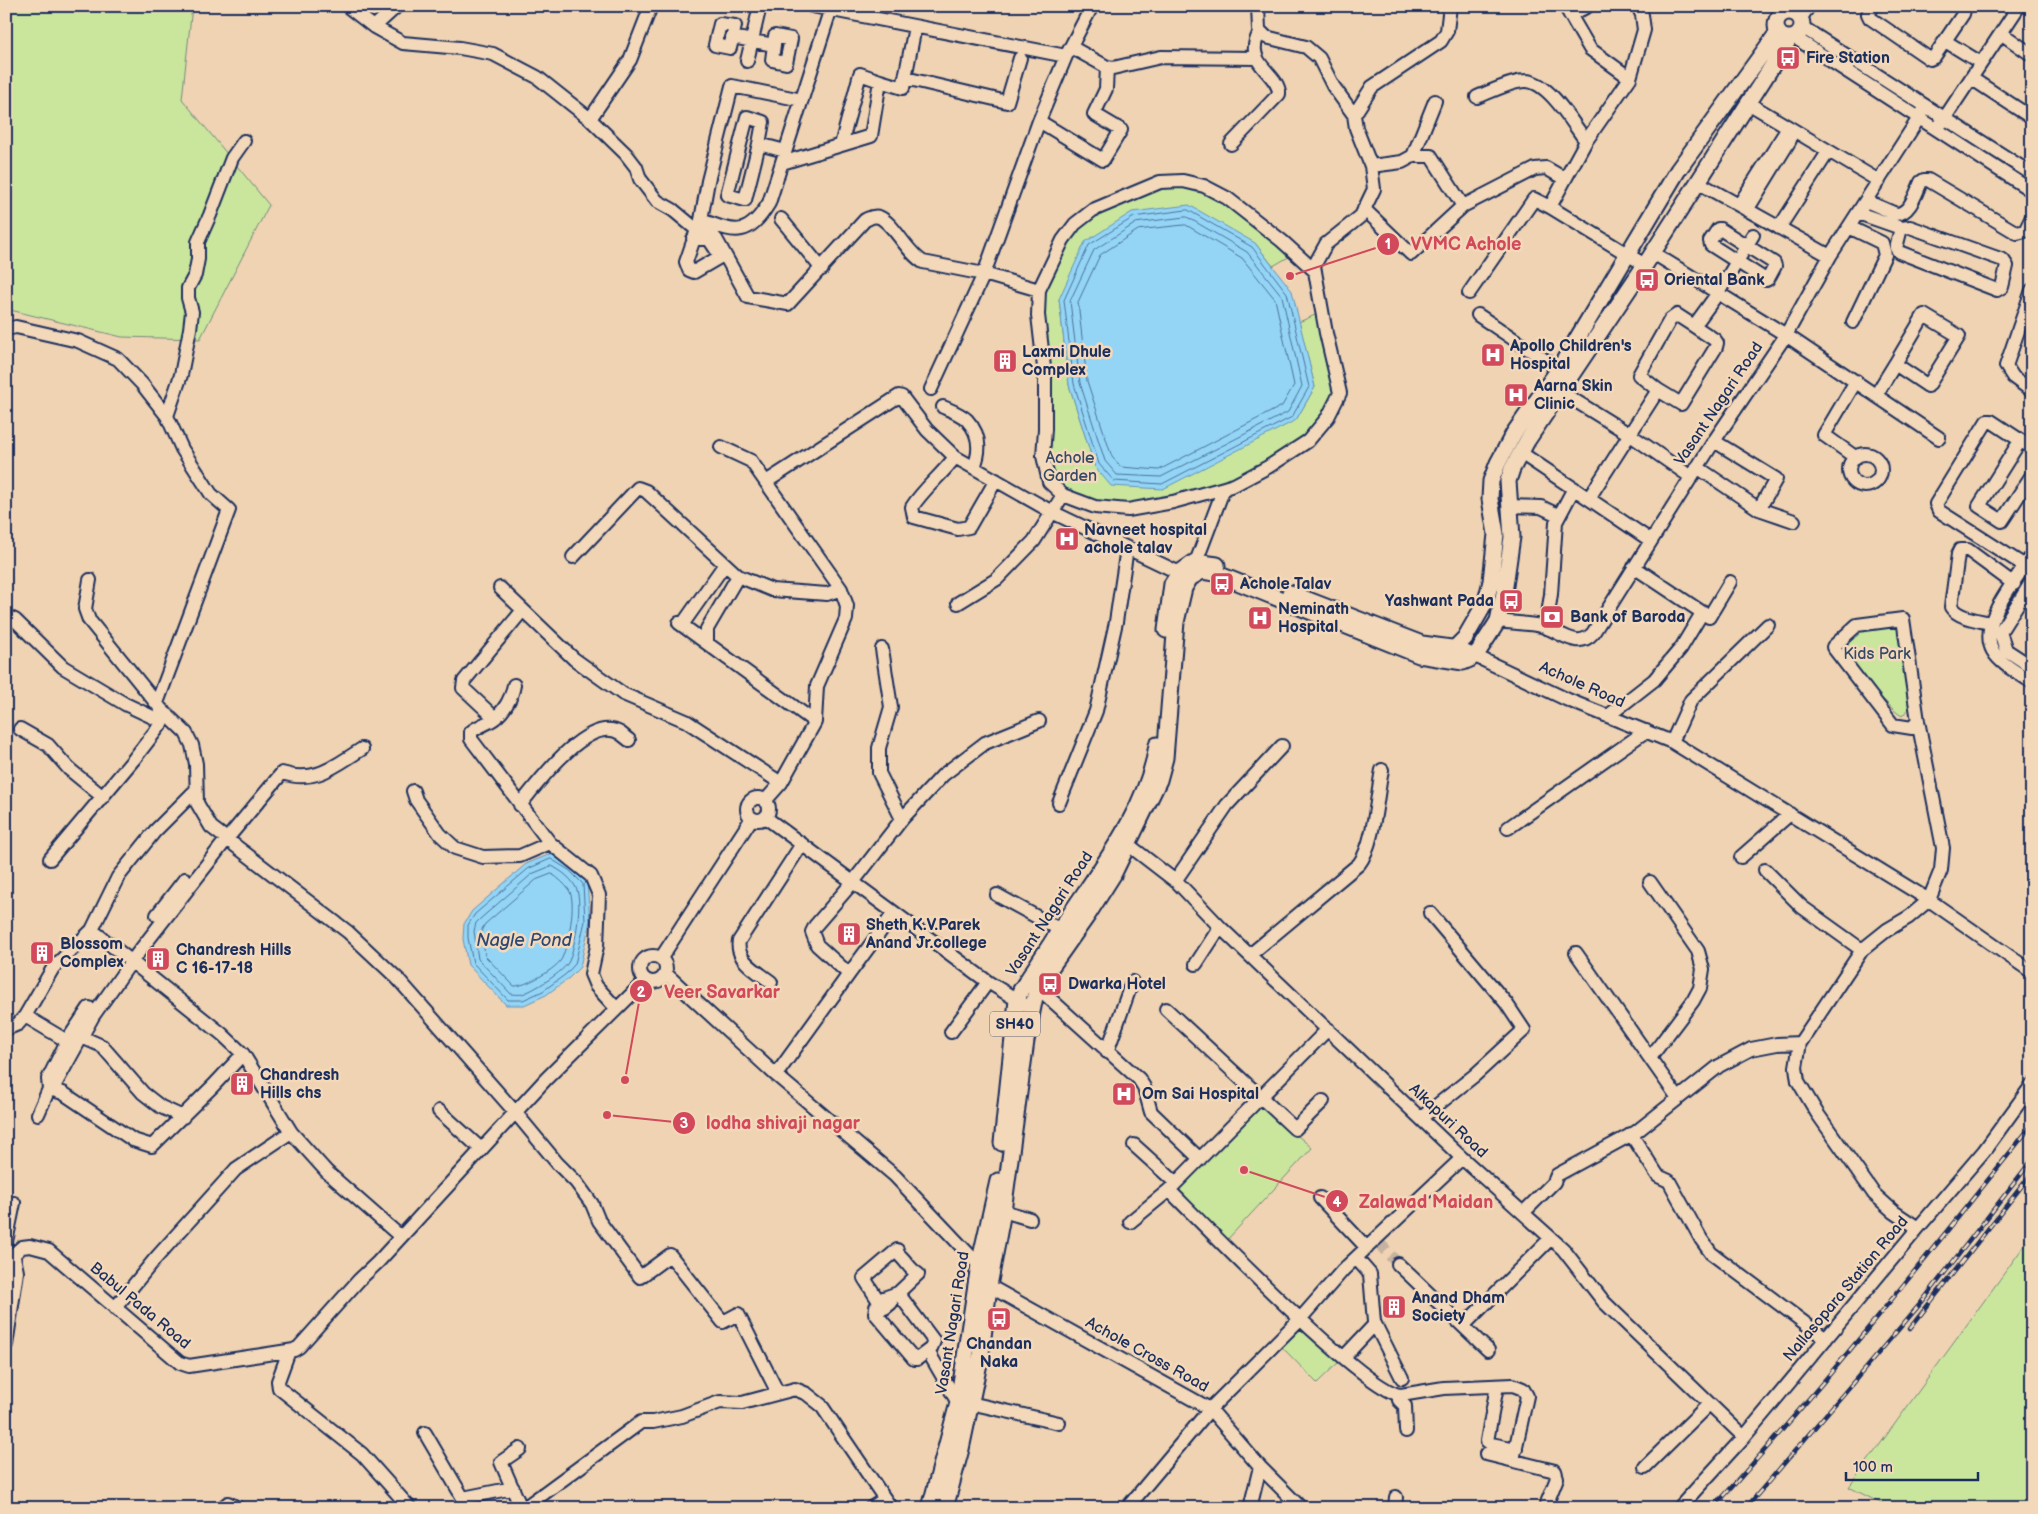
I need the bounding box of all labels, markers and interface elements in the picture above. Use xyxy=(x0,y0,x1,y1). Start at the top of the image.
bus stop icon: Fire Station xyxy=(1775,45,1801,71)
place label: Fire Station xyxy=(1806,49,1890,68)
callout: VVMC Achole xyxy=(1376,228,1531,261)
text: VVMC Achole xyxy=(1411,234,1521,255)
text: 1 xyxy=(1385,235,1391,254)
bus stop icon: Oriental Bank xyxy=(1634,267,1660,293)
place label: Oriental Bank xyxy=(1664,271,1765,290)
place label: Apollo Children's Hospital xyxy=(1509,337,1632,374)
street label: Vasant Nagari Road xyxy=(1671,339,1767,469)
hospital icon: Apollo Children's Hospital xyxy=(1480,342,1506,368)
place label: Laxmi Dhule Complex xyxy=(1022,343,1111,380)
building icon: Laxmi Dhule Complex xyxy=(992,348,1018,374)
place label: Aarna Skin Clinic xyxy=(1533,377,1613,414)
hospital icon: Aarna Skin Clinic xyxy=(1503,382,1529,408)
park label: Achole Garden xyxy=(1043,449,1097,486)
place label: Navneet hospital achole talav xyxy=(1084,521,1207,558)
hospital icon: Navneet hospital achole talav xyxy=(1054,526,1080,552)
bus stop icon: Achole Talav xyxy=(1209,571,1235,597)
place label: Achole Talav xyxy=(1239,575,1332,594)
bus stop icon: Yashwant Pada xyxy=(1498,588,1524,614)
place label: Yashwant Pada xyxy=(1385,592,1494,611)
place label: Neminath Hospital xyxy=(1278,600,1349,637)
bank icon: Bank of Baroda xyxy=(1539,604,1565,630)
hospital icon: Neminath Hospital xyxy=(1247,605,1273,631)
place label: Bank of Baroda xyxy=(1570,608,1685,627)
park label: Kids Park xyxy=(1843,645,1911,664)
street label: Achole Road xyxy=(1536,658,1628,712)
street label: Vasant Nagari Road xyxy=(1003,848,1097,980)
place label: Sheth K.V.Parek Anand Jr.college xyxy=(865,916,987,953)
building icon: Sheth K.V.Parek Anand Jr.college xyxy=(836,921,862,947)
water label: Nagle Pond xyxy=(476,930,572,951)
place label: Blossom Complex xyxy=(60,935,123,972)
building icon: Blossom Complex xyxy=(29,940,55,966)
place label: Chandresh Hills C 16-17-18 xyxy=(176,941,291,978)
building icon: Chandresh Hills C 16-17-18 xyxy=(145,946,171,972)
bus stop icon: Dwarka Hotel xyxy=(1037,971,1063,997)
callout: Veer Savarkar xyxy=(629,975,790,1008)
place label: Dwarka Hotel xyxy=(1068,975,1166,994)
text: Veer Savarkar xyxy=(664,982,781,1003)
text: 2 xyxy=(637,983,646,1002)
road number: SH40 xyxy=(990,1012,1040,1036)
place label: Chandresh Hills chs xyxy=(260,1066,339,1103)
building icon: Chandresh Hills chs xyxy=(229,1071,255,1097)
street label: Alkapuri Road xyxy=(1405,1080,1491,1162)
hospital icon: Om Sai Hospital xyxy=(1111,1081,1137,1107)
place label: Om Sai Hospital xyxy=(1142,1085,1259,1104)
callout: lodha shivaji nagar xyxy=(671,1107,870,1140)
text: lodha shivaji nagar xyxy=(706,1113,861,1134)
text: 3 xyxy=(680,1114,689,1133)
callout: Zalawad Maidan xyxy=(1324,1185,1504,1218)
text: Zalawad Maidan xyxy=(1359,1192,1493,1213)
text: 4 xyxy=(1333,1193,1342,1212)
street label: Nallasopara Station Road xyxy=(1780,1212,1912,1366)
street label: Vasant Nagari Road xyxy=(932,1250,974,1396)
street label: Babul Pada Road xyxy=(86,1258,194,1354)
place label: Anand Dham Society xyxy=(1411,1289,1505,1326)
building icon: Anand Dham Society xyxy=(1381,1294,1407,1320)
bus stop icon: Chandan Naka xyxy=(986,1306,1012,1332)
street label: Achole Cross Road xyxy=(1082,1313,1212,1397)
place label: Chandan Naka xyxy=(966,1335,1032,1372)
scale bar xyxy=(1846,1449,1978,1481)
text: 100 m xyxy=(1853,1458,1893,1477)

